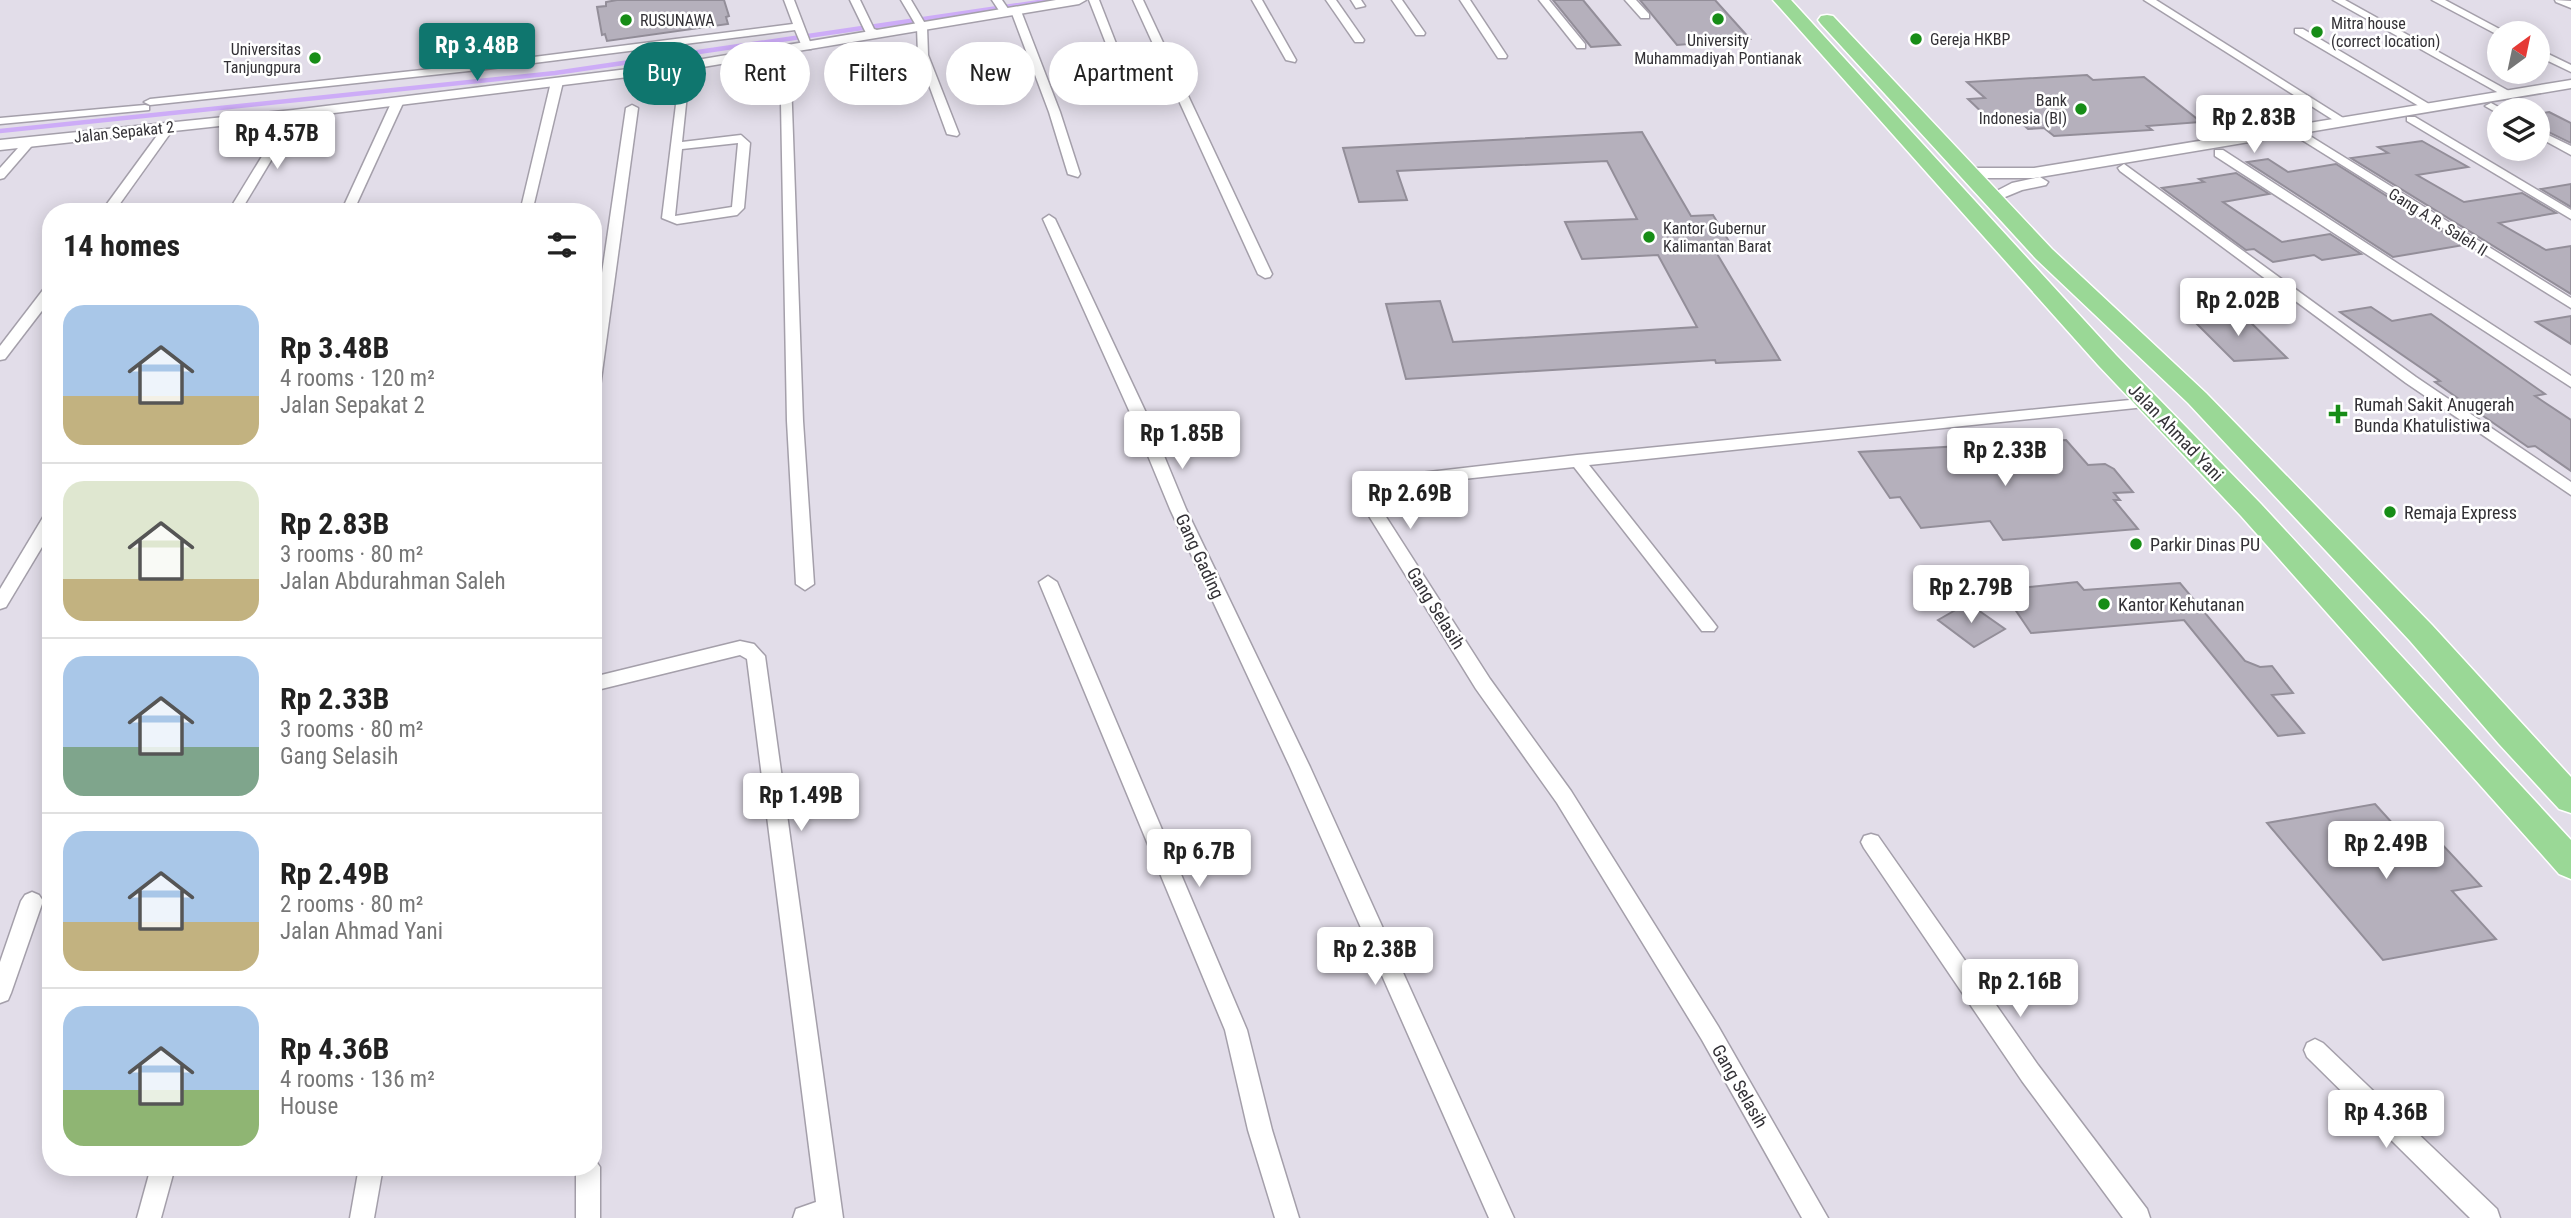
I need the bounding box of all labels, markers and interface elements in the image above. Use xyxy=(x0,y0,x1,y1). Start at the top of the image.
place label: RUSUNAWA xyxy=(640,11,715,30)
marker: University Muhammadiyah Pontianak xyxy=(1710,11,1726,27)
marker: RUSUNAWA xyxy=(618,12,634,28)
place label: Mitra house (correct location) xyxy=(2331,14,2440,51)
north arrow xyxy=(2487,21,2550,84)
map controls xyxy=(2487,21,2550,161)
pin: Rp 3.48B xyxy=(405,24,549,83)
marker: Mitra house (correct location) xyxy=(2309,24,2325,40)
place label: Gereja HKBP xyxy=(1930,30,2010,49)
place label: University Muhammadiyah Pontianak xyxy=(1634,31,1803,68)
marker: Gereja HKBP xyxy=(1908,31,1924,47)
text: Rp 3.48B xyxy=(435,32,519,59)
place label: Universitas Tanjungpura xyxy=(223,40,301,77)
chip: Buy xyxy=(623,42,706,105)
chip: Rent xyxy=(720,42,810,105)
chip: Filters xyxy=(824,42,932,105)
chip: New xyxy=(946,42,1035,105)
chip: Apartment xyxy=(1049,42,1198,105)
marker: Universitas Tanjungpura xyxy=(307,50,323,66)
place label: Bank Indonesia (BI) xyxy=(1979,91,2068,128)
pin: Rp 2.83B xyxy=(2182,96,2326,155)
button: layers xyxy=(2487,98,2550,161)
marker: Bank Indonesia (BI) xyxy=(2073,101,2089,117)
text: Rp 2.83B xyxy=(2212,104,2296,131)
pin: Rp 4.57B xyxy=(205,111,349,171)
street label: Jalan Sepakat 2 xyxy=(73,117,175,147)
text: Rp 4.57B xyxy=(235,120,319,147)
street label: Gang A.R. Saleh II xyxy=(2385,184,2491,260)
place label: Kantor Gubernur Kalimantan Barat xyxy=(1663,219,1772,256)
icon: filters xyxy=(543,226,581,264)
text: 14 homes xyxy=(63,228,180,263)
marker: Kantor Gubernur Kalimantan Barat xyxy=(1641,229,1657,245)
pin: Rp 2.02B xyxy=(2166,278,2310,338)
text: Rp 2.02B xyxy=(2196,287,2280,314)
text: Rp 3.48B xyxy=(280,330,389,365)
icon: home xyxy=(119,333,203,417)
text: 4 rooms · 120 m² xyxy=(280,365,435,392)
street label: Jalan Ahmad Yani xyxy=(2124,379,2228,485)
text: Jalan Sepakat 2 xyxy=(280,392,425,419)
place label: Rumah Sakit Anugerah Bunda Khatulistiwa xyxy=(2354,394,2514,436)
marker: Rumah Sakit Anugerah Bunda Khatulistiwa xyxy=(2328,404,2348,424)
pin: Rp 1.85B xyxy=(1110,412,1254,471)
text: Rp 1.85B xyxy=(1140,420,1224,447)
pin: Rp 2.33B xyxy=(1933,428,2077,488)
text: Rp 2.33B xyxy=(1963,437,2047,464)
pin: Rp 2.69B xyxy=(1338,472,1482,531)
text: Rp 2.69B xyxy=(1368,480,1452,507)
place label: Remaja Express xyxy=(2404,502,2517,523)
marker: Remaja Express xyxy=(2382,504,2398,520)
text: Rp 2.83B xyxy=(280,506,389,541)
icon: home xyxy=(119,509,203,593)
street label: Gang Gading xyxy=(1171,510,1229,602)
place label: Parkir Dinas PU xyxy=(2150,534,2260,555)
marker: Parkir Dinas PU xyxy=(2128,536,2144,552)
text: 3 rooms · 80 m² xyxy=(280,541,423,568)
street label: Gang Selasih xyxy=(1403,563,1469,653)
pin: Rp 2.79B xyxy=(1899,566,2043,625)
text: Jalan Abdurahman Saleh xyxy=(280,568,506,595)
text: Rp 2.79B xyxy=(1929,574,2013,601)
place label: Kantor Kehutanan xyxy=(2118,594,2244,615)
marker: Kantor Kehutanan xyxy=(2096,596,2112,612)
text: Rp 2.33B xyxy=(280,681,389,716)
icon: home xyxy=(119,684,203,768)
text: 3 rooms · 80 m² xyxy=(280,716,423,743)
text: Gang Selasih xyxy=(280,743,398,770)
pin: Rp 1.49B xyxy=(729,774,873,833)
text: Rp 1.49B xyxy=(759,782,843,809)
pin: Rp 2.49B xyxy=(2314,822,2458,881)
pin: Rp 6.7B xyxy=(1134,830,1264,889)
text: Rp 2.49B xyxy=(2344,830,2428,857)
text: Rp 6.7B xyxy=(1163,838,1235,865)
text: Rp 2.49B xyxy=(280,856,389,891)
icon: home xyxy=(119,859,203,943)
text: 2 rooms · 80 m² xyxy=(280,891,423,918)
text: Jalan Ahmad Yani xyxy=(280,918,443,945)
pin: Rp 2.38B xyxy=(1303,928,1447,987)
text: Rp 2.38B xyxy=(1333,936,1417,963)
pin: Rp 2.16B xyxy=(1948,960,2092,1019)
text: Rp 2.16B xyxy=(1978,968,2062,995)
text: Rp 4.36B xyxy=(280,1031,389,1066)
icon: home xyxy=(119,1034,203,1118)
street label: Gang Selasih xyxy=(1708,1041,1772,1131)
text: 4 rooms · 136 m² xyxy=(280,1066,435,1093)
pin: Rp 4.36B xyxy=(2314,1090,2458,1150)
text: House xyxy=(280,1093,338,1120)
text: Rp 4.36B xyxy=(2344,1099,2428,1126)

